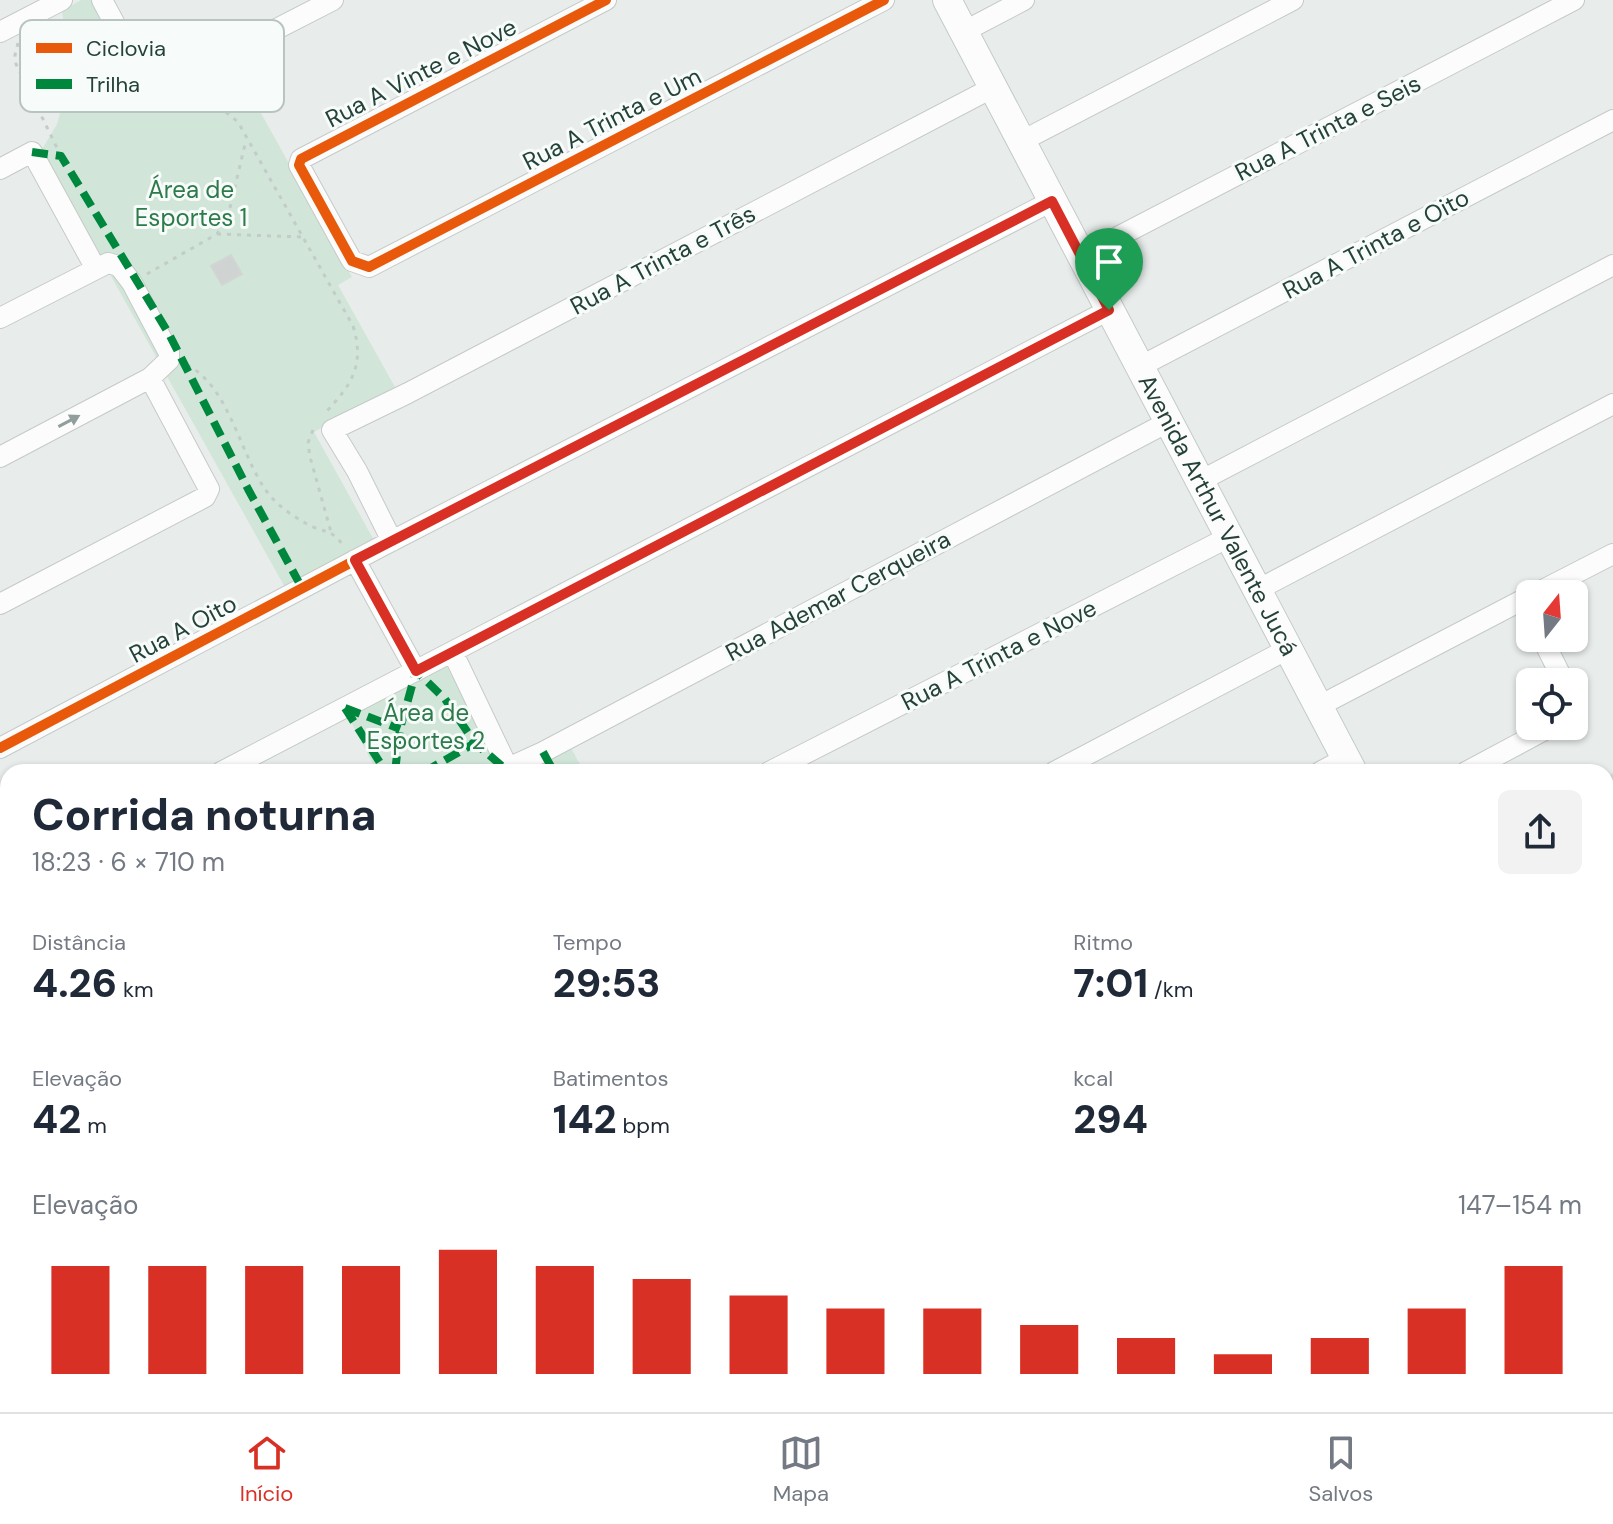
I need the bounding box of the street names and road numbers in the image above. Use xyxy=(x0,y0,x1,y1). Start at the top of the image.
street label: Rua A Vinte e Nove xyxy=(320,11,522,134)
street label: Rua A Trinta e Um xyxy=(517,60,706,177)
street label: Rua A Trinta e Seis xyxy=(1230,67,1426,188)
street label: Rua A Trinta e Oito xyxy=(1277,181,1474,306)
street label: Rua A Trinta e Três xyxy=(565,198,761,321)
street label: Avenida Arthur Valente Jucá xyxy=(1132,369,1305,661)
street label: Rua Ademar Cerqueira xyxy=(720,523,956,668)
street label: Rua A Oito xyxy=(124,587,242,670)
street label: Rua A Trinta e Nove xyxy=(896,592,1102,717)

